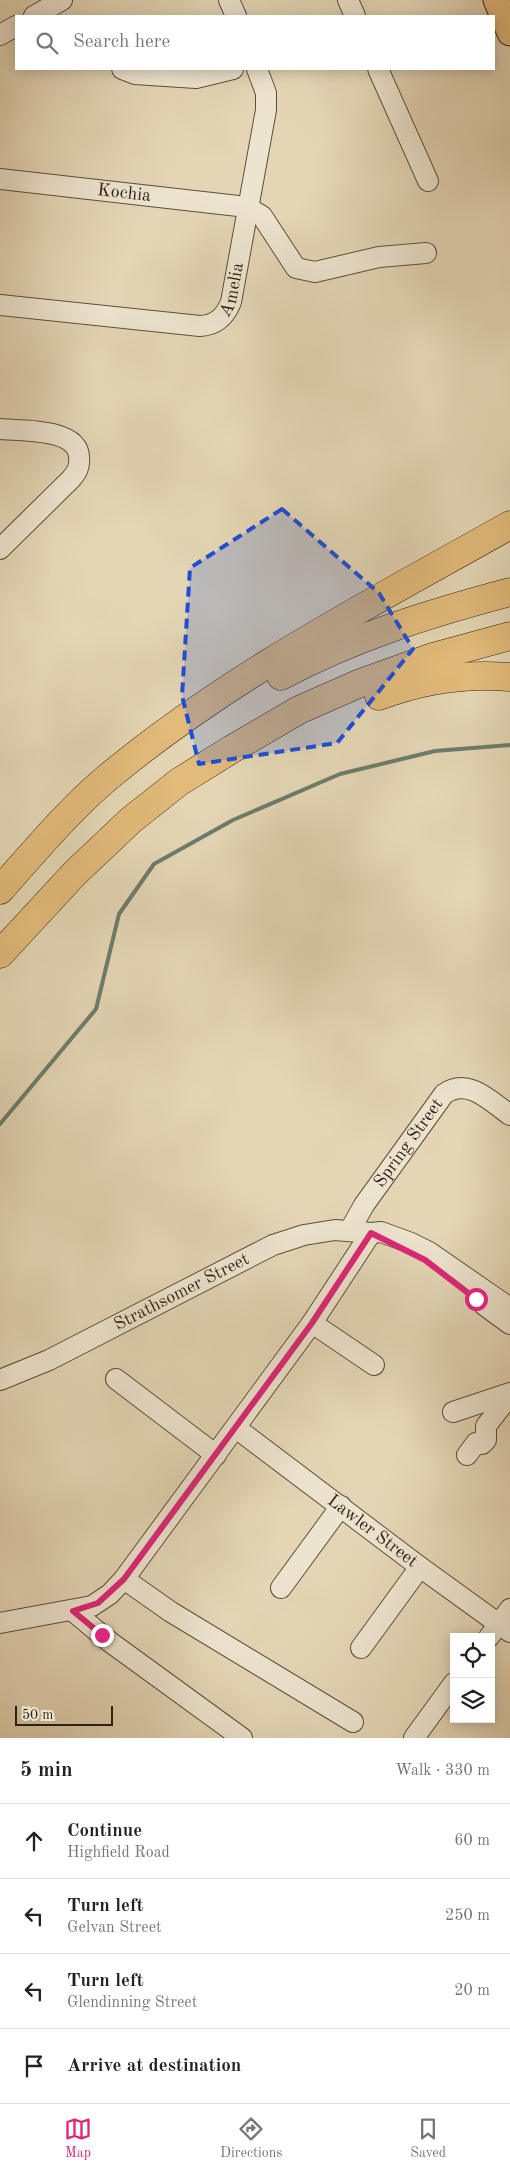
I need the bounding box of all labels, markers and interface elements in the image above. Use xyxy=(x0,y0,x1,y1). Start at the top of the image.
search box xyxy=(15,15,495,70)
icon: search xyxy=(33,29,61,57)
text: Search here xyxy=(73,33,170,52)
street label: Kochia xyxy=(96,181,152,205)
street label: Amelia xyxy=(216,261,247,320)
street label: Spring Street xyxy=(371,1095,447,1191)
street label: Strathsomer Street xyxy=(111,1250,252,1334)
route start xyxy=(465,1288,488,1311)
street label: Lawler Street xyxy=(324,1491,421,1571)
route end xyxy=(91,1624,114,1647)
map controls xyxy=(450,1633,495,1723)
button: locate xyxy=(450,1633,495,1678)
button: layers xyxy=(450,1678,495,1723)
scale bar xyxy=(15,1703,112,1726)
text: 50 m xyxy=(22,1708,53,1722)
text: 5 min xyxy=(20,1760,73,1781)
text: Walk · 330 m xyxy=(395,1763,490,1779)
text: Continue xyxy=(67,1822,142,1841)
icon: ahead xyxy=(20,1827,48,1855)
text: 60 m xyxy=(454,1833,490,1849)
text: Highfield Road xyxy=(67,1845,170,1861)
text: Turn left xyxy=(67,1897,144,1916)
icon: left xyxy=(20,1902,48,1930)
text: 250 m xyxy=(445,1908,490,1924)
text: Gelvan Street xyxy=(67,1920,162,1936)
text: Turn left xyxy=(67,1972,144,1991)
icon: left xyxy=(20,1977,48,2005)
text: 20 m xyxy=(454,1983,490,1999)
text: Glendinning Street xyxy=(67,1995,197,2011)
icon: arrive xyxy=(20,2052,48,2080)
text: Arrive at destination xyxy=(67,2057,241,2076)
tab: Map xyxy=(64,2115,92,2162)
tab: Directions xyxy=(220,2115,282,2162)
tab: Saved xyxy=(410,2115,446,2162)

